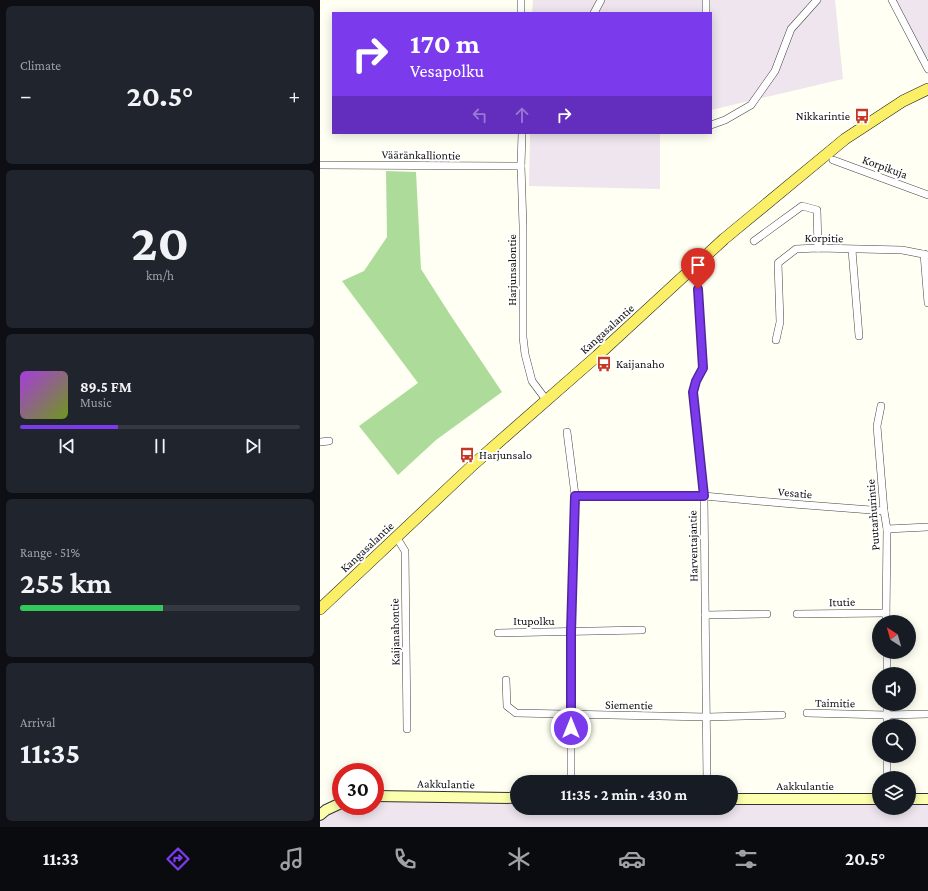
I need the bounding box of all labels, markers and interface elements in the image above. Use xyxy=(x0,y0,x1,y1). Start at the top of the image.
icon: right xyxy=(344,28,396,80)
text: 170 m xyxy=(410,28,480,59)
text: Climate xyxy=(20,58,61,73)
text: Vesapolku xyxy=(410,61,484,81)
text: 20.5° xyxy=(127,79,193,112)
text: − xyxy=(20,83,32,108)
text: + xyxy=(288,83,300,108)
icon: left xyxy=(469,104,491,126)
icon: ahead xyxy=(511,104,533,126)
icon: right xyxy=(553,104,575,126)
bus stop icon: Nikkarintie xyxy=(853,107,871,125)
place label: Nikkarintie xyxy=(796,109,850,123)
street label: Vääränkalliontie xyxy=(381,147,461,163)
street label: Korpikuja xyxy=(861,152,910,182)
text: 20 xyxy=(131,213,189,271)
street label: Korpitie xyxy=(804,231,844,245)
street label: Harjunsalontie xyxy=(505,234,519,306)
pin xyxy=(681,248,715,289)
icon: arrive xyxy=(687,254,709,276)
text: km/h xyxy=(146,268,174,283)
street label: Kangasalantie xyxy=(577,301,637,357)
bus stop icon: Kaijanaho xyxy=(595,355,613,373)
place label: Kaijanaho xyxy=(616,357,664,371)
text: 89.5 FM xyxy=(80,379,132,395)
text: Music xyxy=(80,395,112,410)
icon: previous xyxy=(56,435,78,457)
icon: pause xyxy=(149,435,171,457)
icon: next xyxy=(242,435,264,457)
bus stop icon: Harjunsalo xyxy=(458,446,476,464)
place label: Harjunsalo xyxy=(479,448,532,462)
street label: Puutarhurintie xyxy=(864,479,882,551)
street label: Vesatie xyxy=(777,485,813,501)
street label: Harventajantie xyxy=(685,510,701,582)
street label: Kangasalantie xyxy=(337,519,397,575)
text: Range · 51% xyxy=(20,545,80,560)
text: 255 km xyxy=(20,566,112,599)
street label: Itutie xyxy=(829,595,855,609)
street label: Kaijanahontie xyxy=(387,598,403,666)
street label: Itupolku xyxy=(513,614,555,628)
north arrow xyxy=(872,615,916,659)
map controls xyxy=(872,615,916,815)
button: sound xyxy=(872,667,916,711)
street label: Taimitie xyxy=(815,696,855,710)
street label: Siementie xyxy=(605,698,653,712)
position arrow xyxy=(550,707,592,749)
text: Arrival xyxy=(20,715,55,730)
button: search xyxy=(872,719,916,763)
text: 11:35 xyxy=(20,736,80,769)
speed limit sign: 30 xyxy=(332,763,384,815)
button: layers xyxy=(872,771,916,815)
street label: Aakkulantie xyxy=(417,776,475,792)
street label: Aakkulantie xyxy=(776,779,834,793)
text: 11:35 · 2 min · 430 m xyxy=(561,787,687,803)
icon: directions xyxy=(164,845,192,873)
icon: music xyxy=(278,845,306,873)
icon: phone xyxy=(391,845,419,873)
icon: climate xyxy=(505,845,533,873)
icon: car xyxy=(618,845,646,873)
icon: filters xyxy=(732,845,760,873)
text: 11:33 xyxy=(43,849,79,869)
text: 20.5° xyxy=(845,849,885,869)

